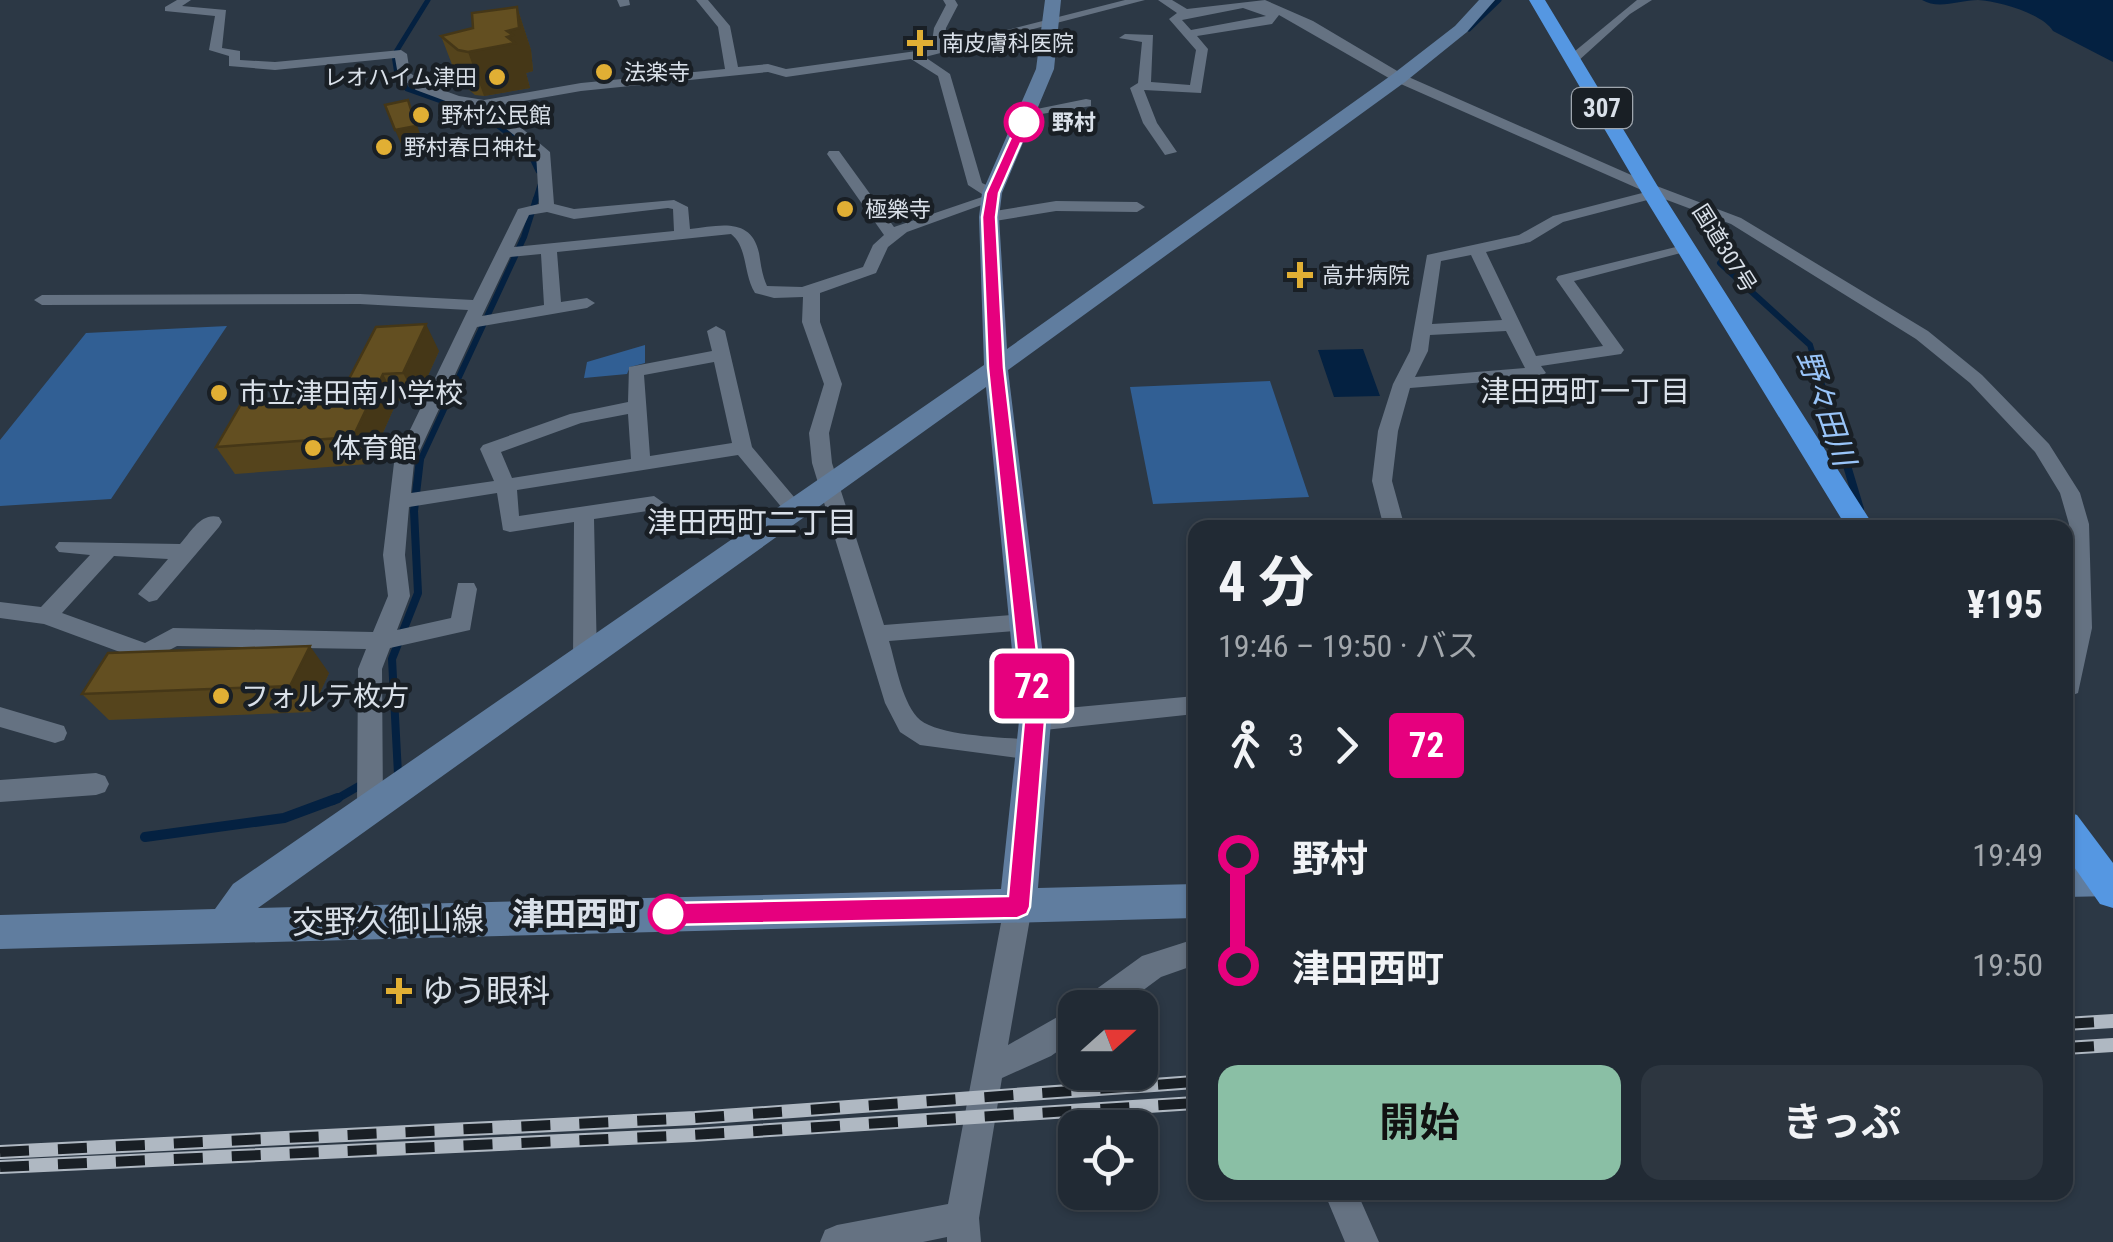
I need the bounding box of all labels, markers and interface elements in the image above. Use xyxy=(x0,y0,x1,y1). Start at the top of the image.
marker: 南皮膚科医院 xyxy=(907,30,933,56)
place label: 南皮膚科医院 xyxy=(942,31,1074,56)
place label: 法楽寺 xyxy=(624,60,690,85)
marker: 法楽寺 xyxy=(593,61,615,83)
place label: レオハイム津田 xyxy=(324,65,477,90)
marker: レオハイム津田 xyxy=(486,66,508,88)
road number: 307 xyxy=(1572,88,1632,128)
place label: 野村公民館 xyxy=(441,103,551,128)
marker: 野村 xyxy=(1005,103,1043,141)
marker: 野村公民館 xyxy=(410,104,432,126)
place label: 野村 xyxy=(1052,110,1096,135)
place label: 野村春日神社 xyxy=(404,135,536,160)
marker: 野村春日神社 xyxy=(373,136,395,158)
place label: 極樂寺 xyxy=(865,197,931,222)
marker: 極樂寺 xyxy=(834,198,856,220)
street label: 国道307号 xyxy=(1688,200,1761,297)
marker: 高井病院 xyxy=(1287,262,1313,288)
place label: 高井病院 xyxy=(1322,263,1410,288)
water label: 野々田川 xyxy=(1790,345,1864,473)
district label: 津田西町一丁目 xyxy=(1480,374,1690,409)
place label: 市立津田南小学校 xyxy=(239,377,463,410)
marker: 市立津田南小学校 xyxy=(208,382,230,404)
place label: 体育館 xyxy=(333,432,417,465)
marker: 体育館 xyxy=(302,437,324,459)
district label: 津田西町二丁目 xyxy=(647,505,857,540)
text: 4 分 xyxy=(1218,550,1313,614)
text: ¥195 xyxy=(1967,583,2043,627)
text: 19:46 – 19:50 · バス xyxy=(1218,627,1479,665)
line badge: 72 xyxy=(987,654,1077,718)
text: 72 xyxy=(1014,666,1050,707)
place label: フォルテ枚方 xyxy=(241,680,409,713)
marker: フォルテ枚方 xyxy=(210,685,232,707)
icon: walk xyxy=(1218,718,1273,773)
icon: forward xyxy=(1319,718,1374,773)
text: 72 xyxy=(1409,725,1444,766)
text: 3 xyxy=(1288,726,1304,764)
text: 19:49 xyxy=(1972,836,2043,874)
text: 野村 xyxy=(1292,837,1368,881)
place label: 津田西町 xyxy=(512,895,640,933)
marker: 津田西町 xyxy=(649,895,687,933)
street label: 交野久御山線 xyxy=(292,900,484,942)
text: 19:50 xyxy=(1972,946,2043,984)
text: 津田西町 xyxy=(1292,947,1444,991)
place label: ゆう眼科 xyxy=(422,972,550,1010)
marker: ゆう眼科 xyxy=(386,978,412,1004)
north arrow xyxy=(1058,990,1158,1090)
map controls xyxy=(1058,990,1158,1210)
button: 開始 xyxy=(1218,1065,1621,1180)
button: きっぷ xyxy=(1641,1065,2043,1180)
button: locate xyxy=(1058,1110,1158,1210)

